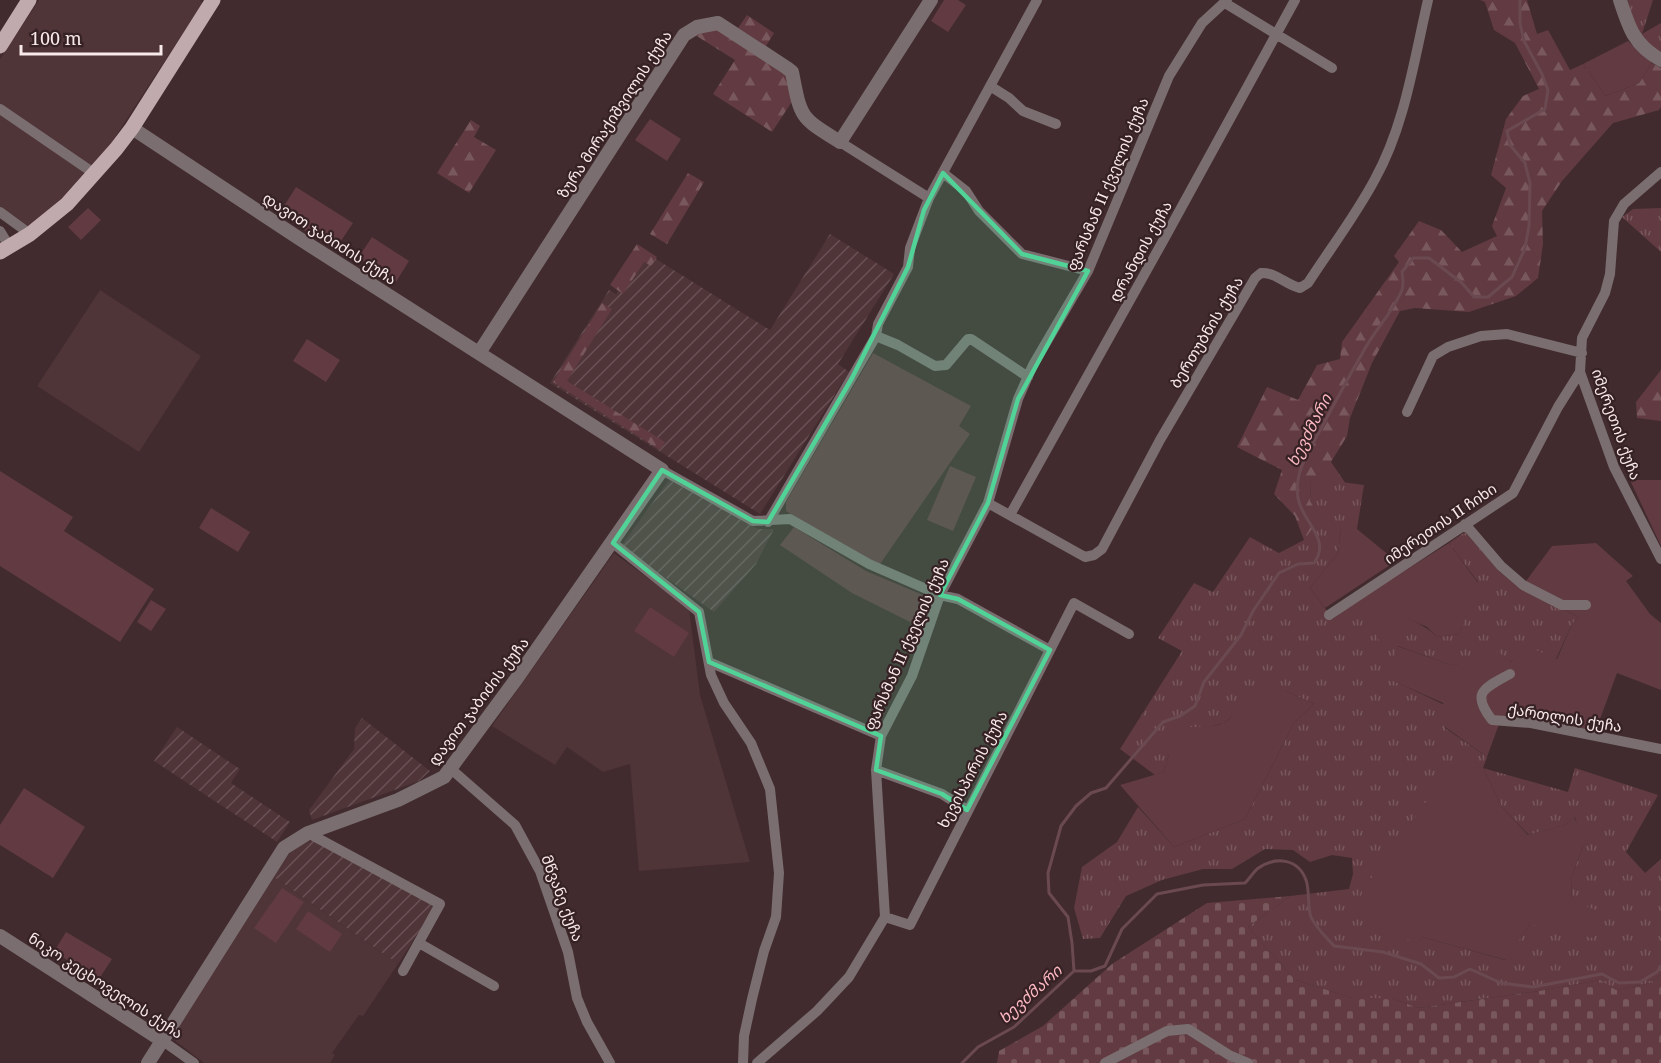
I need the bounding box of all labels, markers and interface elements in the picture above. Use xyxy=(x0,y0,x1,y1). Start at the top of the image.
scale bar xyxy=(21,18,160,56)
text: 100 m xyxy=(30,26,82,50)
street label: ზურა მირაქიშვილის ქუჩა xyxy=(552,26,676,202)
street label: ფარსმან II ქველის ქუჩა xyxy=(1061,94,1153,274)
street label: დავით ჯაბიძის ქუჩა xyxy=(259,187,401,289)
street label: დრანდის ქუჩა xyxy=(1104,197,1176,305)
street label: ბერთუბნის ქუჩა xyxy=(1165,273,1247,391)
street label: იმერეთის ქუჩა xyxy=(1588,366,1646,482)
water label: ხევძმარი xyxy=(1281,389,1337,470)
street label: იმერეთის II ჩიხი xyxy=(1380,478,1500,568)
street label: ფარსმან II ქველის ქუჩა xyxy=(859,555,953,733)
street label: დავით ჯაბიძის ქუჩა xyxy=(423,633,533,769)
street label: ქართლის ქუჩა xyxy=(1507,698,1623,736)
street label: ხევისპირის ქუჩა xyxy=(933,707,1011,831)
street label: მწვანე ქუჩა xyxy=(537,852,589,944)
street label: ნიკო კეცხოველის ქუჩა xyxy=(25,927,187,1043)
water label: ხევძმარი xyxy=(994,959,1067,1028)

